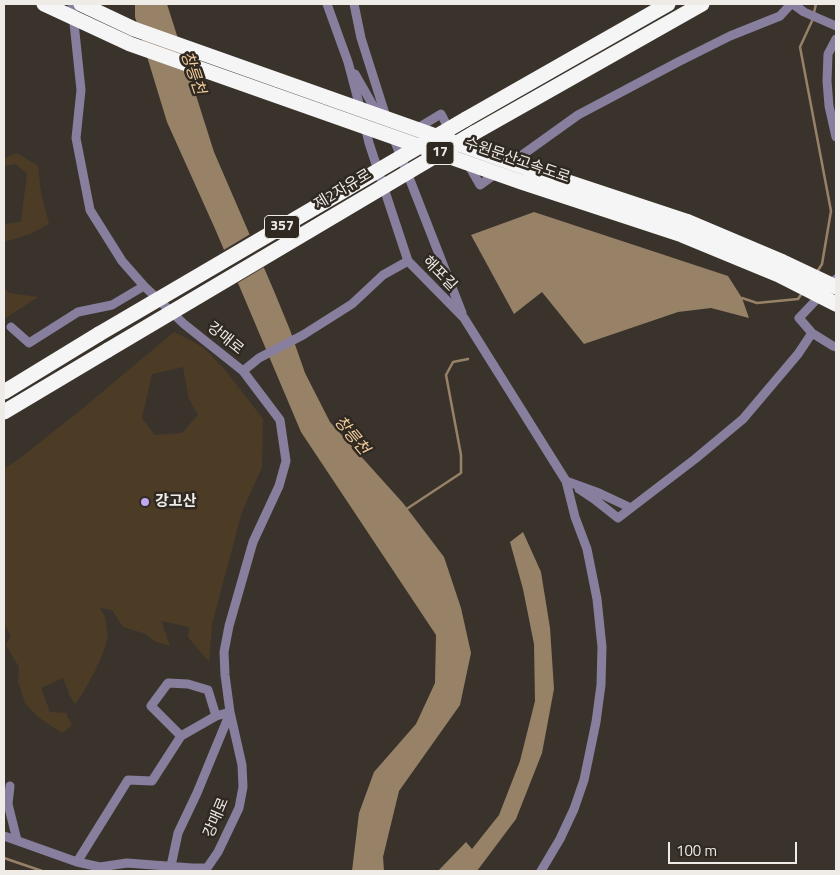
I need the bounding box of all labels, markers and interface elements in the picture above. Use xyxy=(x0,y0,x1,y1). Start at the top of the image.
water label: 창릉천 xyxy=(176,49,208,97)
street label: 수원문산고속도로 xyxy=(462,135,572,187)
road number: 17 xyxy=(426,142,454,164)
street label: 제2자유로 xyxy=(311,166,375,214)
road number: 357 xyxy=(264,216,300,238)
street label: 해포길 xyxy=(418,253,460,295)
street label: 강매로 xyxy=(203,319,247,359)
water label: 창릉천 xyxy=(329,413,373,459)
place label: 강고산 xyxy=(155,493,196,511)
marker: 강고산 xyxy=(139,496,151,508)
street label: 강매로 xyxy=(201,795,233,841)
scale bar xyxy=(670,832,799,864)
text: 100 m xyxy=(676,839,717,862)

